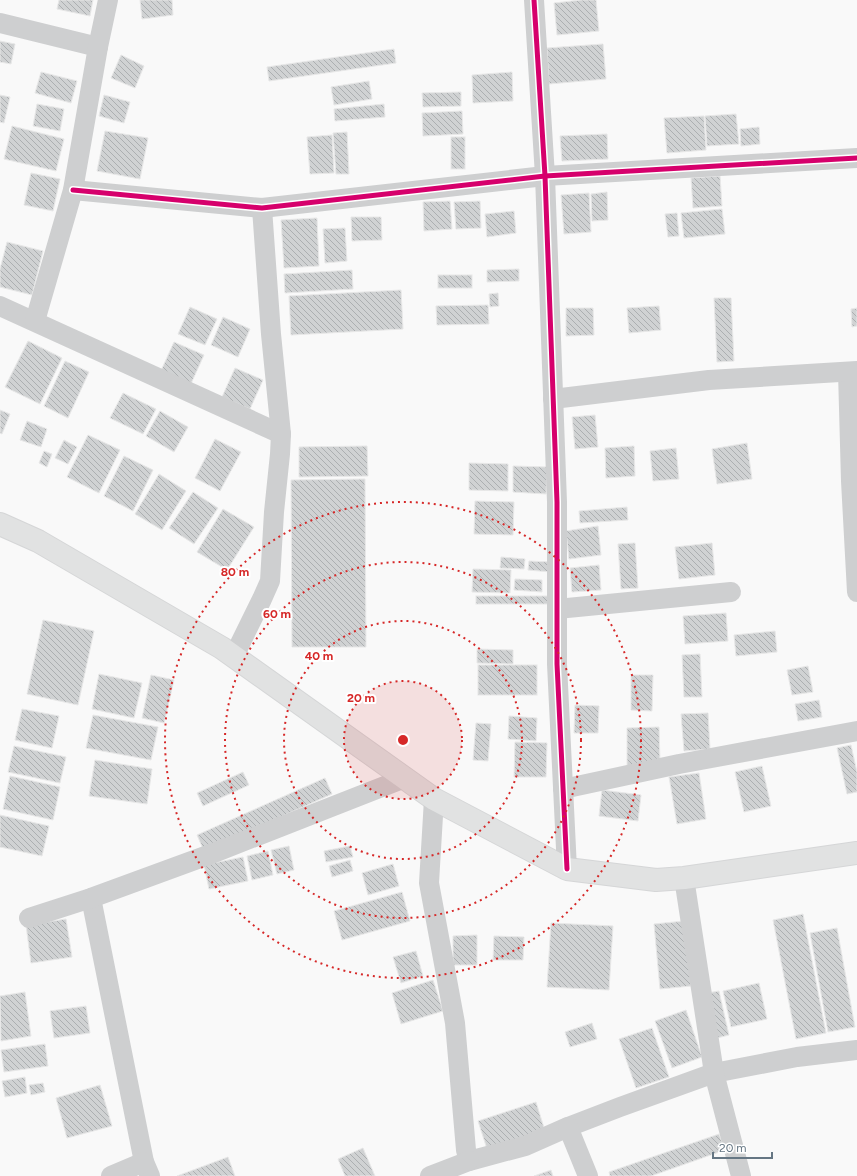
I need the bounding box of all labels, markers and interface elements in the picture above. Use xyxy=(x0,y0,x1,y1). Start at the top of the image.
text: 80 m xyxy=(221,565,249,579)
text: 60 m xyxy=(263,607,291,621)
text: 40 m xyxy=(305,649,333,663)
text: 20 m xyxy=(347,691,375,705)
centre of rings xyxy=(396,733,410,747)
scale bar xyxy=(713,1134,772,1160)
text: 20 m xyxy=(719,1141,747,1155)

